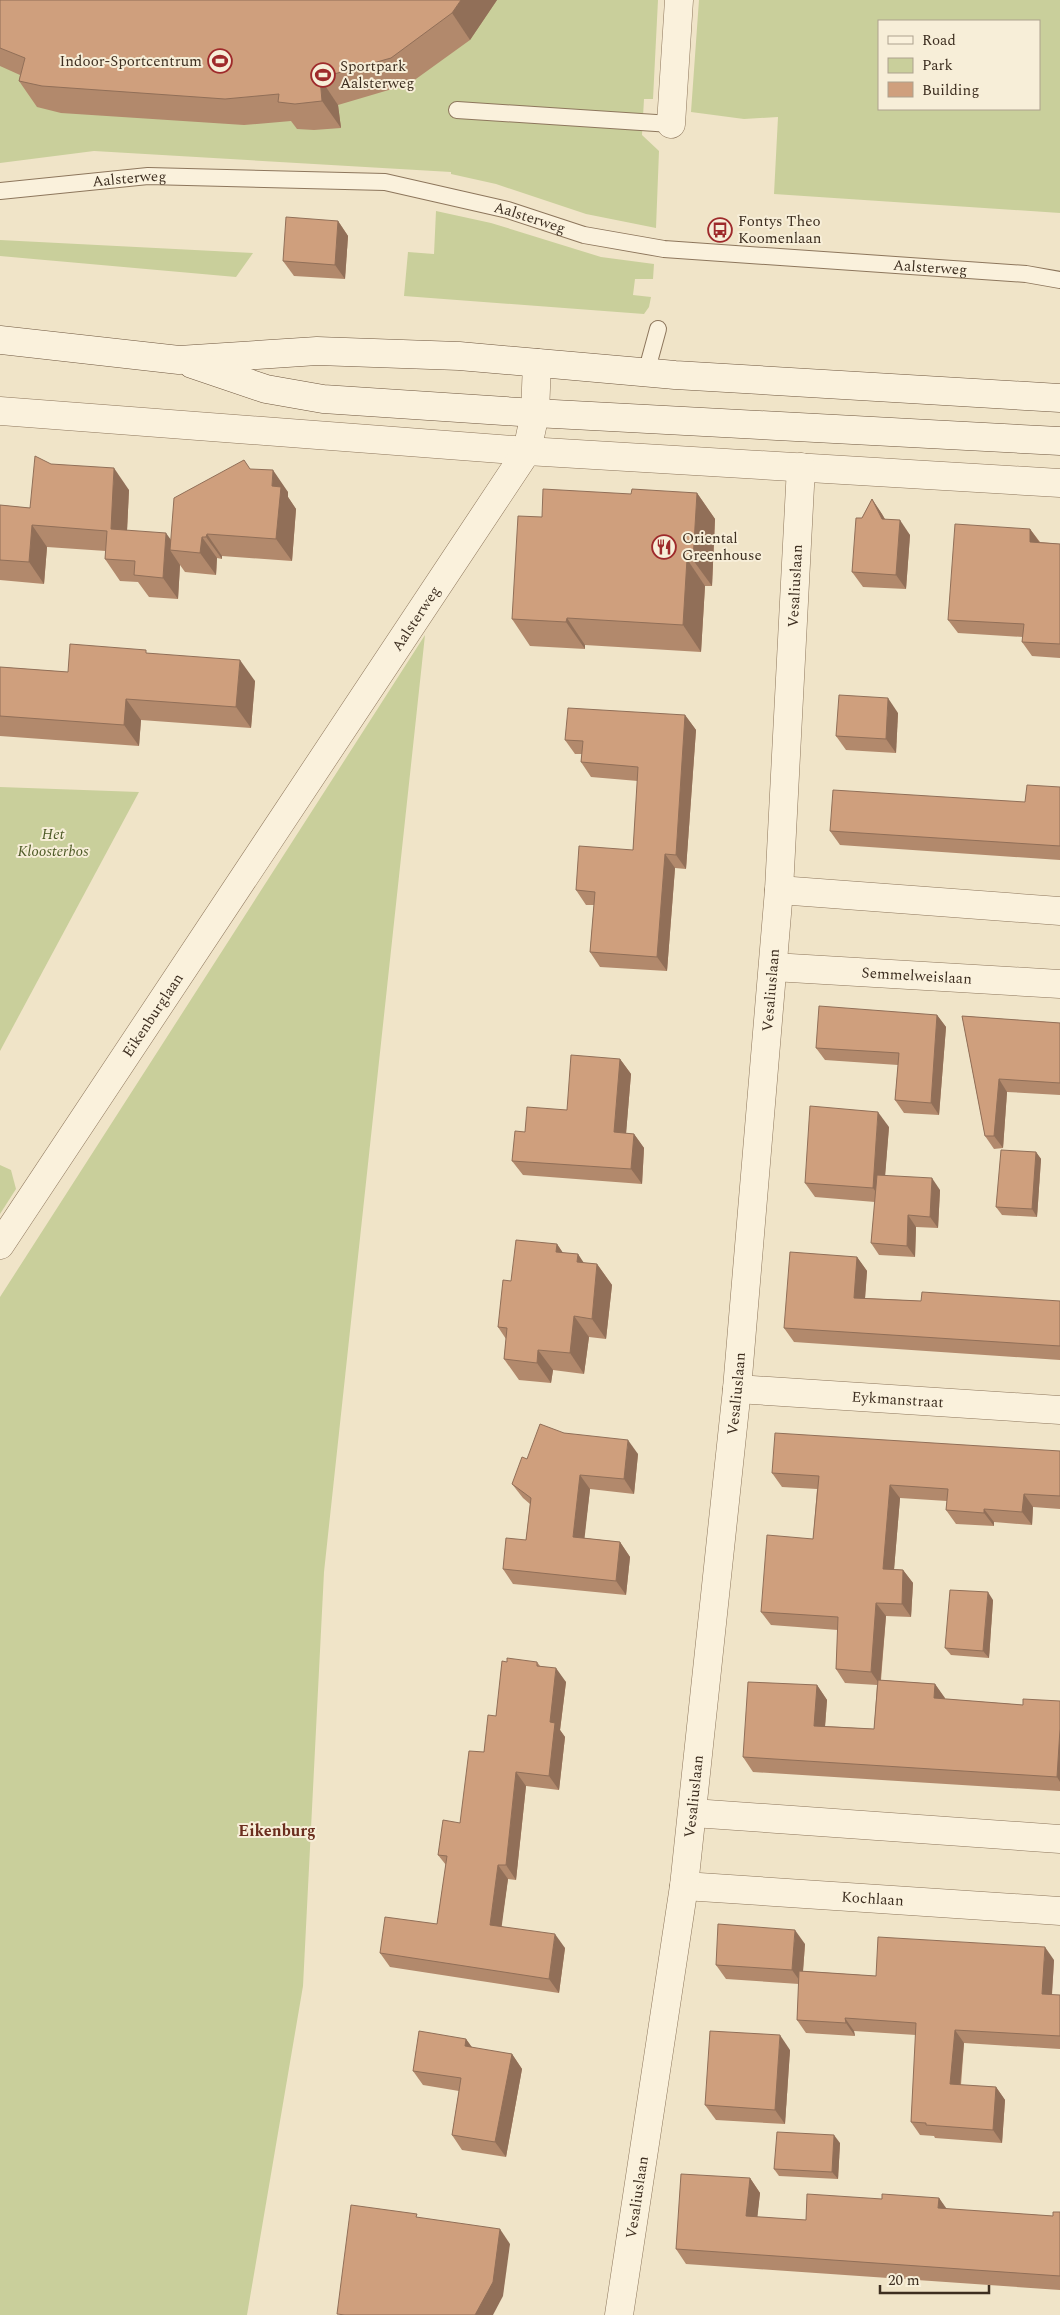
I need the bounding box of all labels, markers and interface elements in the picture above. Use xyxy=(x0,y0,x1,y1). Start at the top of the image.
legend xyxy=(878,20,1040,110)
text: Road xyxy=(922,29,956,52)
sports icon: Indoor-Sportcentrum xyxy=(207,48,233,74)
place label: Indoor-Sportcentrum xyxy=(60,50,202,73)
text: Park xyxy=(922,54,953,77)
place label: Sportpark Aalsterweg xyxy=(340,55,414,95)
sports icon: Sportpark Aalsterweg xyxy=(310,62,336,88)
text: Building xyxy=(922,79,979,102)
street label: Aalsterweg xyxy=(91,164,167,193)
street label: Aalsterweg xyxy=(492,196,569,240)
place label: Fontys Theo Koomenlaan xyxy=(738,210,822,250)
bus stop icon: Fontys Theo Koomenlaan xyxy=(707,217,733,243)
street label: Aalsterweg xyxy=(892,253,968,281)
place label: Oriental Greenhouse xyxy=(682,527,762,567)
restaurant icon: Oriental Greenhouse xyxy=(651,534,677,560)
street label: Vesaliuslaan xyxy=(781,543,808,628)
street label: Aalsterweg xyxy=(386,581,446,656)
park label: Het Kloosterbos xyxy=(18,823,89,863)
street label: Vesaliuslaan xyxy=(756,947,786,1033)
street label: Semmelweislaan xyxy=(861,961,973,990)
street label: Eikenburglaan xyxy=(116,968,189,1062)
street label: Vesaliuslaan xyxy=(721,1351,752,1436)
street label: Eykmanstraat xyxy=(851,1385,944,1414)
street label: Vesaliuslaan xyxy=(678,1754,709,1839)
district label: Eikenburg xyxy=(238,1819,316,1843)
street label: Kochlaan xyxy=(841,1885,905,1912)
street label: Vesaliuslaan xyxy=(619,2154,654,2240)
scale bar xyxy=(880,2262,989,2294)
text: 20 m xyxy=(888,2269,920,2292)

